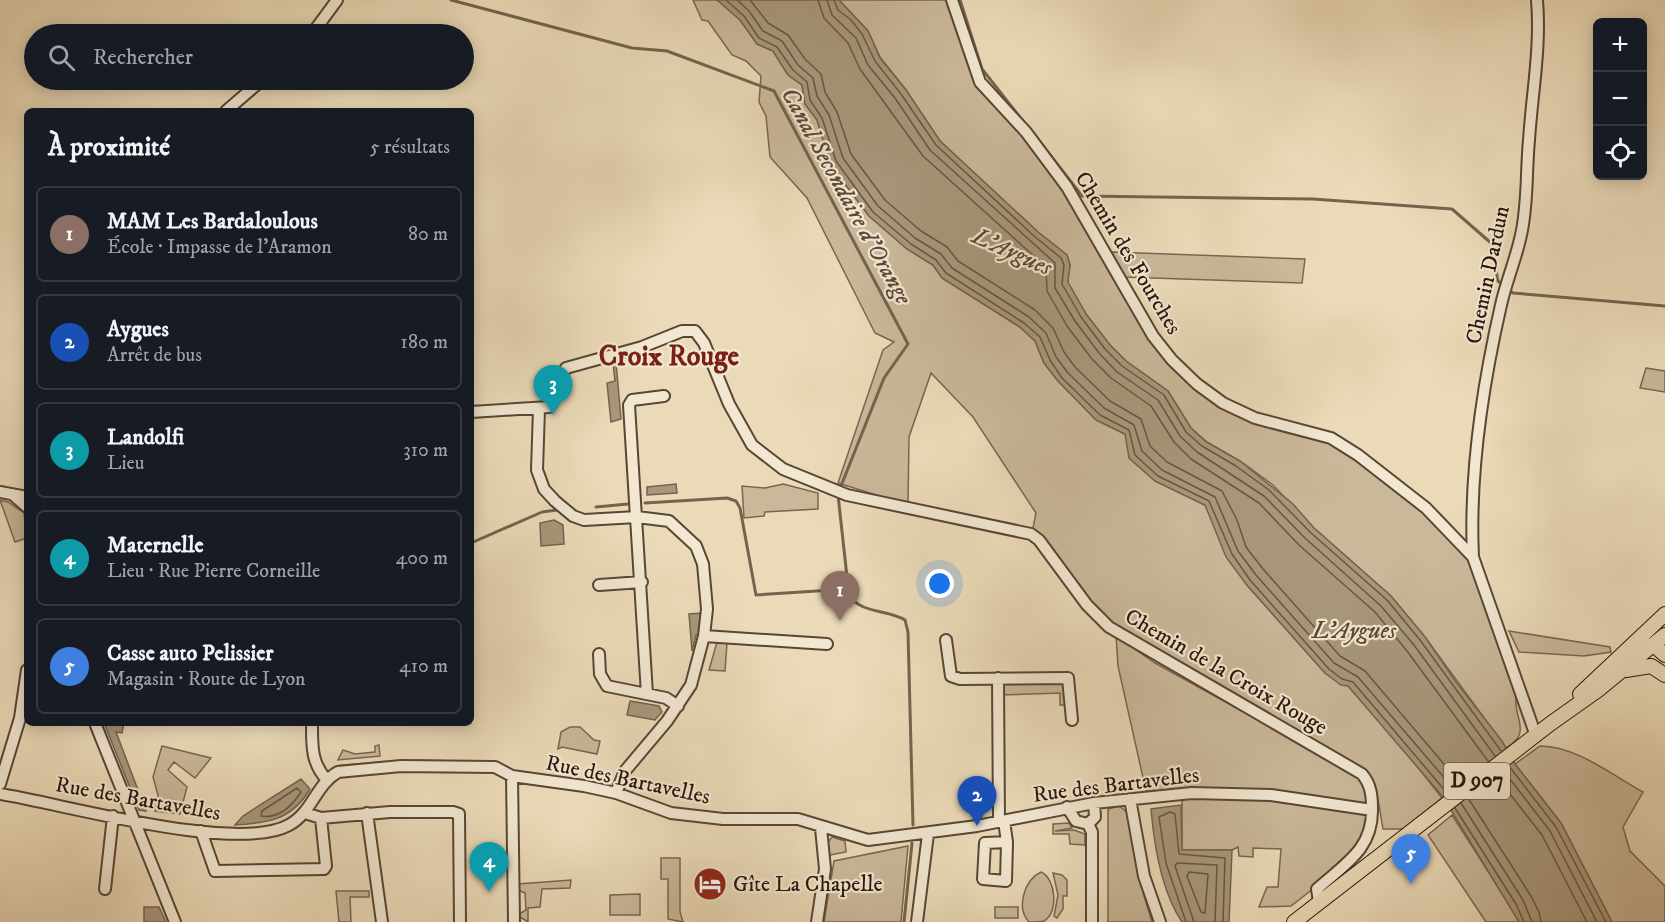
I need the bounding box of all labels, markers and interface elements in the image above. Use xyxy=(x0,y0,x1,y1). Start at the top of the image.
map controls xyxy=(1593,18,1647,180)
button: + xyxy=(1593,18,1647,72)
search box xyxy=(24,24,474,90)
icon: search xyxy=(45,41,78,74)
text: Rechercher xyxy=(93,44,193,71)
button: − xyxy=(1593,72,1647,126)
water label: Canal Secondaire d'Orange xyxy=(774,82,919,311)
button: locate xyxy=(1593,126,1647,180)
text: À proximité xyxy=(48,131,170,164)
text: 5 résultats xyxy=(370,135,450,160)
street label: Chemin des Fourches xyxy=(1069,167,1187,339)
street label: Chemin Dardun xyxy=(1460,203,1516,347)
text: MAM Les Bardaloulous xyxy=(107,208,318,235)
water label: L'Aygues xyxy=(966,220,1057,283)
text: 1 xyxy=(66,222,73,247)
text: 80 m xyxy=(408,222,448,247)
text: École · Impasse de l'Aramon xyxy=(107,235,332,260)
text: Aygues xyxy=(107,316,169,343)
text: 2 xyxy=(65,330,74,355)
text: 180 m xyxy=(401,330,448,355)
district label: Croix Rouge xyxy=(599,339,740,374)
text: Arrêt de bus xyxy=(107,343,202,368)
pin: 3 xyxy=(534,366,572,415)
text: Landolfi xyxy=(107,424,184,451)
text: 3 xyxy=(66,438,73,463)
text: 310 m xyxy=(403,438,448,463)
text: Lieu xyxy=(107,451,145,476)
text: Maternelle xyxy=(107,532,204,559)
text: 4 xyxy=(64,546,75,571)
text: 400 m xyxy=(396,546,448,571)
text: Lieu · Rue Pierre Corneille xyxy=(107,559,320,584)
your location xyxy=(925,569,954,598)
pin: 1 xyxy=(820,572,860,621)
street label: Chemin de la Croix Rouge xyxy=(1120,603,1332,741)
water label: L'Aygues xyxy=(1310,616,1397,646)
text: Casse auto Pelissier xyxy=(107,640,273,667)
text: 5 xyxy=(65,654,74,679)
text: 410 m xyxy=(399,654,448,679)
text: Magasin · Route de Lyon xyxy=(107,667,306,692)
street label: Rue des Bartavelles xyxy=(543,749,713,811)
street label: Rue des Bartavelles xyxy=(1031,761,1201,809)
road number: D 907 xyxy=(1444,763,1510,799)
street label: Rue des Bartavelles xyxy=(53,771,223,827)
pin: 2 xyxy=(958,776,996,826)
pin: 5 xyxy=(1392,834,1430,884)
pin: 4 xyxy=(470,842,508,892)
hotel icon: Gîte La Chapelle xyxy=(692,866,728,902)
place label: Gîte La Chapelle xyxy=(733,871,883,898)

